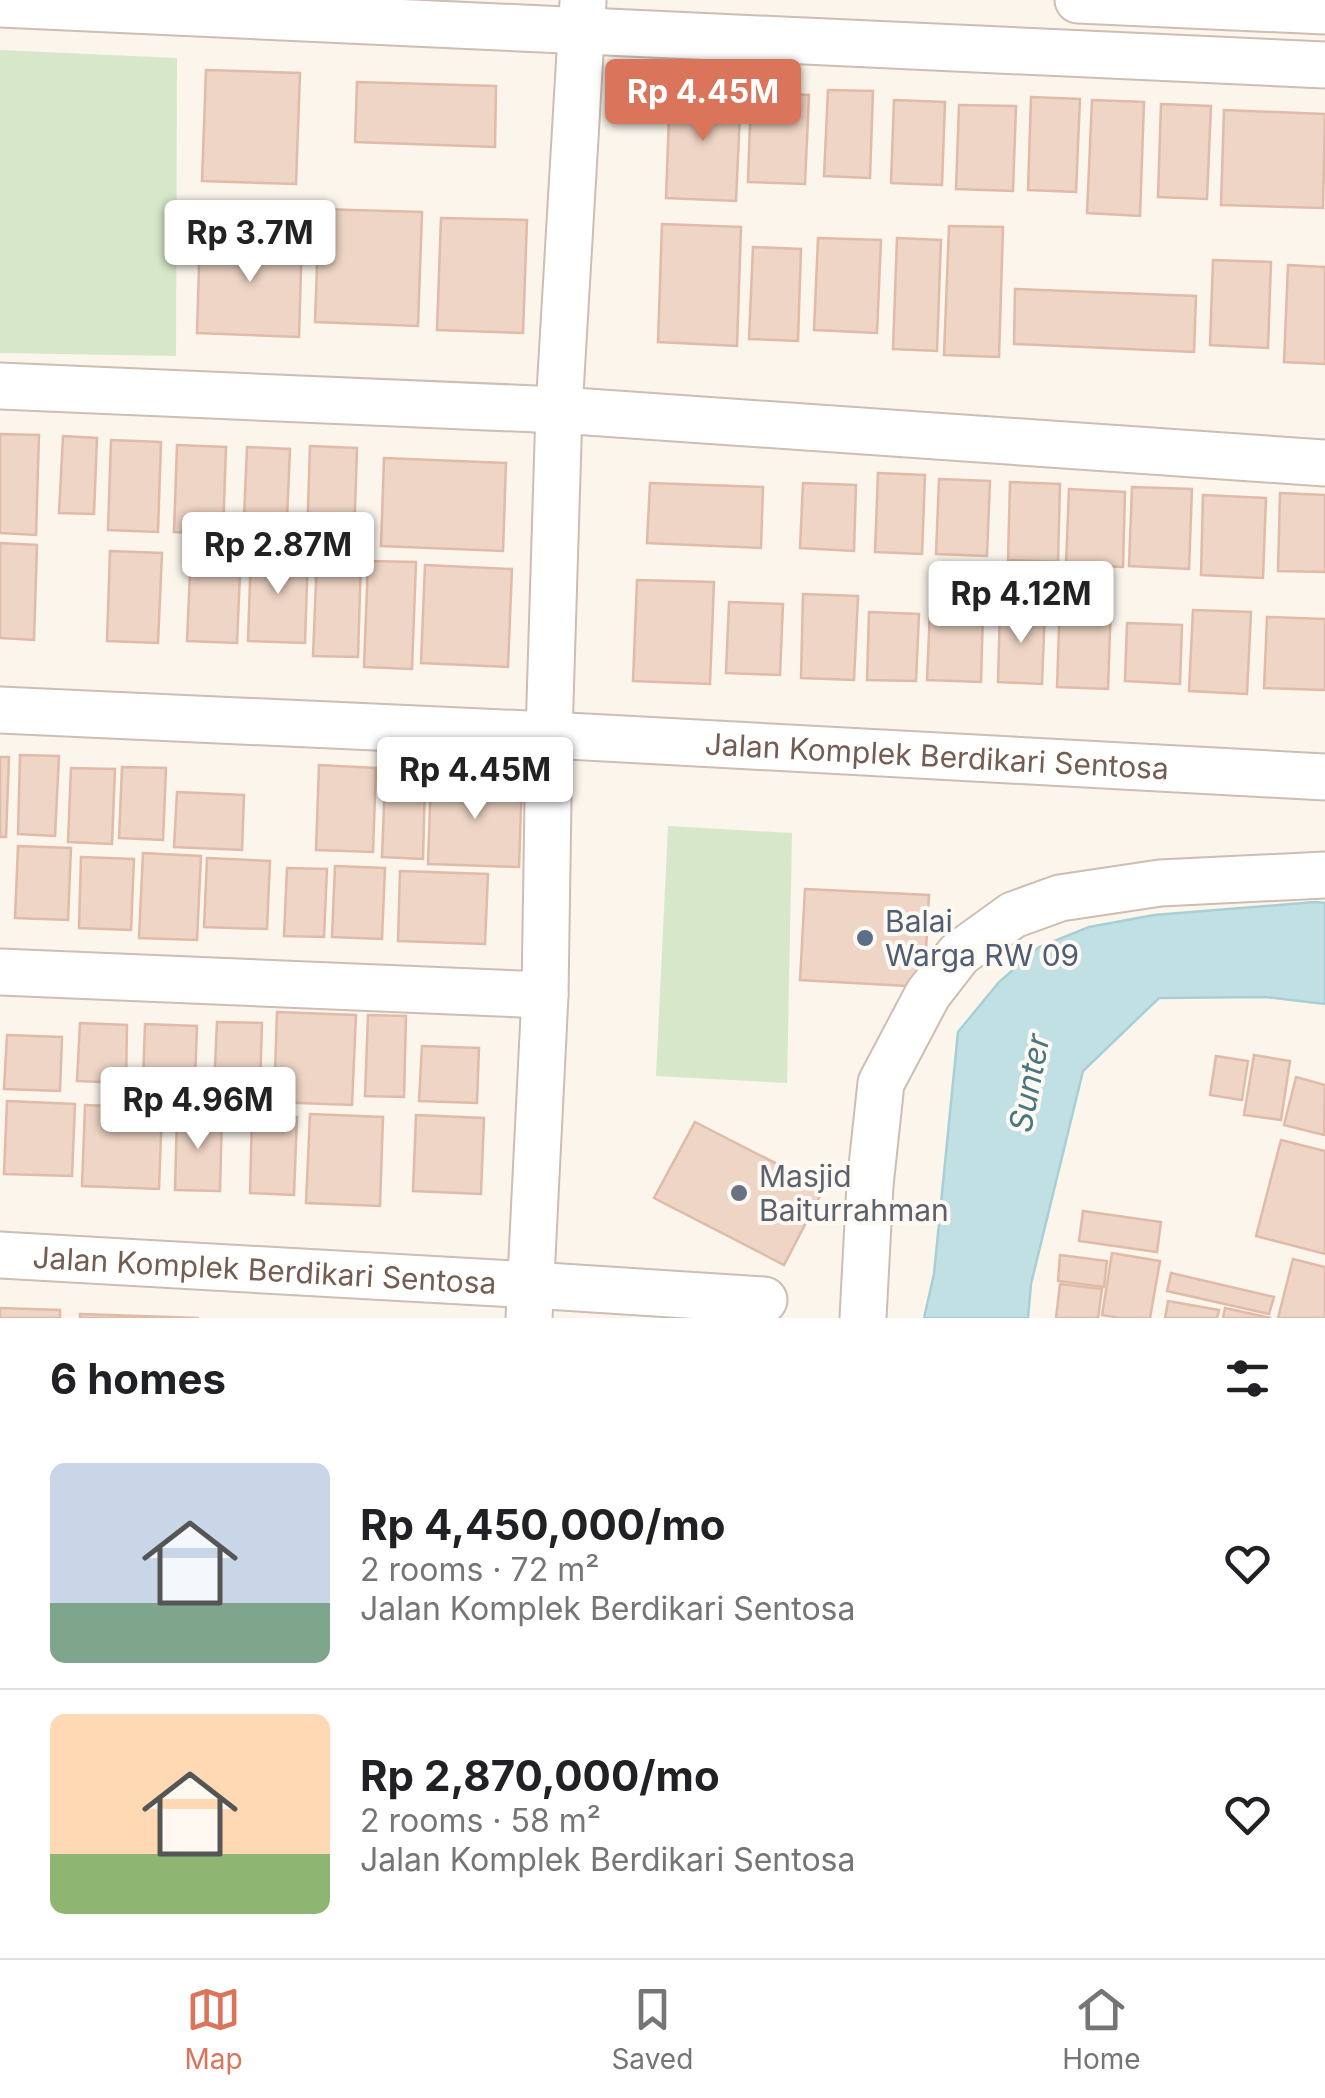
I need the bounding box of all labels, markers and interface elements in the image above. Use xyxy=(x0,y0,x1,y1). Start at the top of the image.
pin: Rp 4.45M xyxy=(600,59,806,144)
text: Rp 4.45M xyxy=(627,72,779,111)
pin: Rp 3.7M xyxy=(158,200,342,285)
text: Rp 3.7M xyxy=(186,213,314,252)
pin: Rp 2.87M xyxy=(175,512,381,597)
text: Rp 2.87M xyxy=(204,525,352,564)
pin: Rp 4.12M xyxy=(918,561,1124,646)
text: Rp 4.12M xyxy=(951,574,1091,613)
street label: Jalan Komplek Berdikari Sentosa xyxy=(704,725,1170,787)
pin: Rp 4.45M xyxy=(372,737,578,822)
text: Rp 4.45M xyxy=(399,750,551,789)
place label: Balai Warga RW 09 xyxy=(885,903,1079,973)
marker: Balai Warga RW 09 xyxy=(854,927,876,949)
water label: Sunter xyxy=(1000,1030,1058,1135)
pin: Rp 4.96M xyxy=(95,1067,301,1152)
text: Rp 4.96M xyxy=(123,1080,273,1119)
place label: Masjid Baiturrahman xyxy=(759,1158,949,1228)
marker: Masjid Baiturrahman xyxy=(728,1182,750,1204)
street label: Jalan Komplek Berdikari Sentosa xyxy=(32,1239,498,1301)
icon: filters xyxy=(1220,1351,1275,1406)
text: 6 homes xyxy=(50,1353,226,1404)
text: Rp 4,450,000/mo xyxy=(360,1499,726,1550)
icon: home xyxy=(130,1503,250,1623)
icon: heart xyxy=(1220,1536,1275,1591)
text: 2 rooms · 72 m² xyxy=(360,1550,599,1589)
text: Jalan Komplek Berdikari Sentosa xyxy=(360,1589,855,1628)
text: Rp 2,870,000/mo xyxy=(360,1750,720,1801)
icon: home xyxy=(130,1754,250,1874)
icon: heart xyxy=(1220,1787,1275,1842)
text: 2 rooms · 58 m² xyxy=(360,1801,601,1840)
text: Jalan Komplek Berdikari Sentosa xyxy=(360,1840,855,1879)
tab: Map xyxy=(184,1982,243,2076)
tab: Saved xyxy=(611,1982,693,2076)
tab: Home xyxy=(1062,1982,1141,2076)

